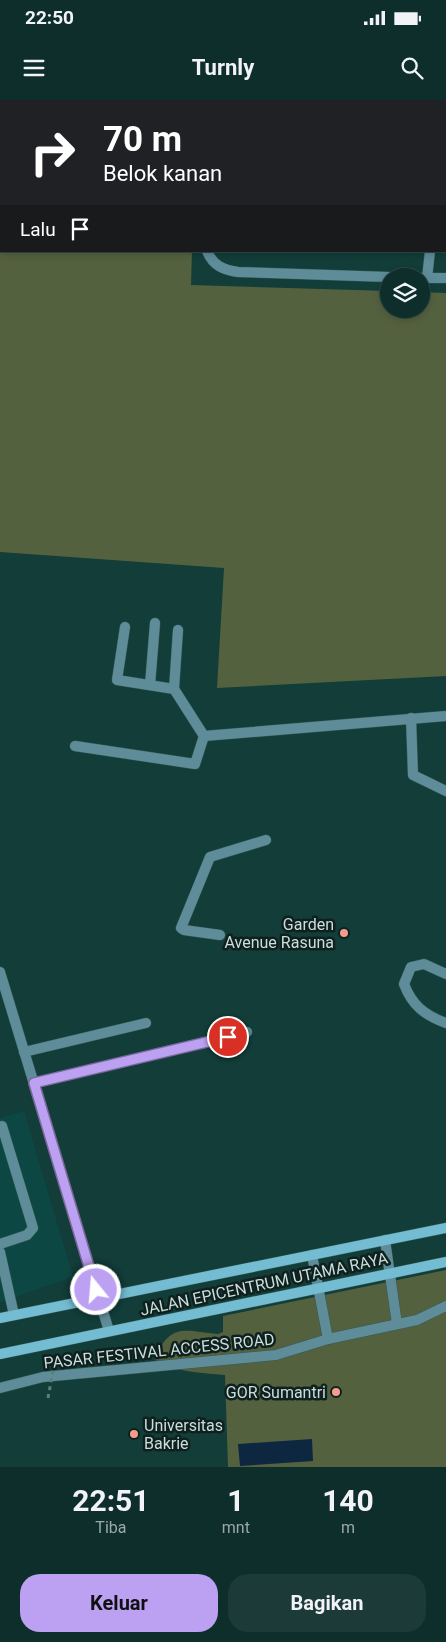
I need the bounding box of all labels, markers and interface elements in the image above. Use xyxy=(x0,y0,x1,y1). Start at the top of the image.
text: 22:50 xyxy=(25,6,74,29)
icon: menu xyxy=(20,54,48,82)
icon: search xyxy=(398,54,426,82)
text: Turnly xyxy=(192,55,254,80)
text: 70 m xyxy=(103,119,182,160)
icon: right xyxy=(20,120,85,185)
text: Belok kanan xyxy=(103,161,222,186)
icon: arrive xyxy=(66,215,94,243)
text: Lalu xyxy=(20,218,56,241)
map controls xyxy=(380,268,430,318)
button: layers xyxy=(380,268,430,318)
place label: Garden Avenue Rasuna xyxy=(225,915,334,952)
marker: Garden Avenue Rasuna xyxy=(338,927,350,939)
pin xyxy=(207,1016,249,1058)
icon: arrive xyxy=(214,1023,242,1051)
street label: JALAN EPICENTRUM UTAMA RAYA xyxy=(138,1248,390,1320)
position arrow xyxy=(69,1263,121,1315)
street label: PASAR FESTIVAL ACCESS ROAD xyxy=(43,1329,275,1373)
place label: GOR Sumantri xyxy=(226,1383,326,1402)
marker: GOR Sumantri xyxy=(330,1386,342,1398)
place label: Universitas Bakrie xyxy=(144,1416,223,1453)
marker: Universitas Bakrie xyxy=(128,1428,140,1440)
text: 22:51 xyxy=(72,1483,150,1518)
text: 1 xyxy=(227,1483,244,1518)
text: 140 xyxy=(322,1483,374,1518)
text: Tiba xyxy=(95,1518,126,1537)
text: mnt xyxy=(222,1518,250,1537)
text: m xyxy=(341,1518,355,1537)
button: Keluar xyxy=(20,1574,218,1632)
button: Bagikan xyxy=(228,1574,426,1632)

